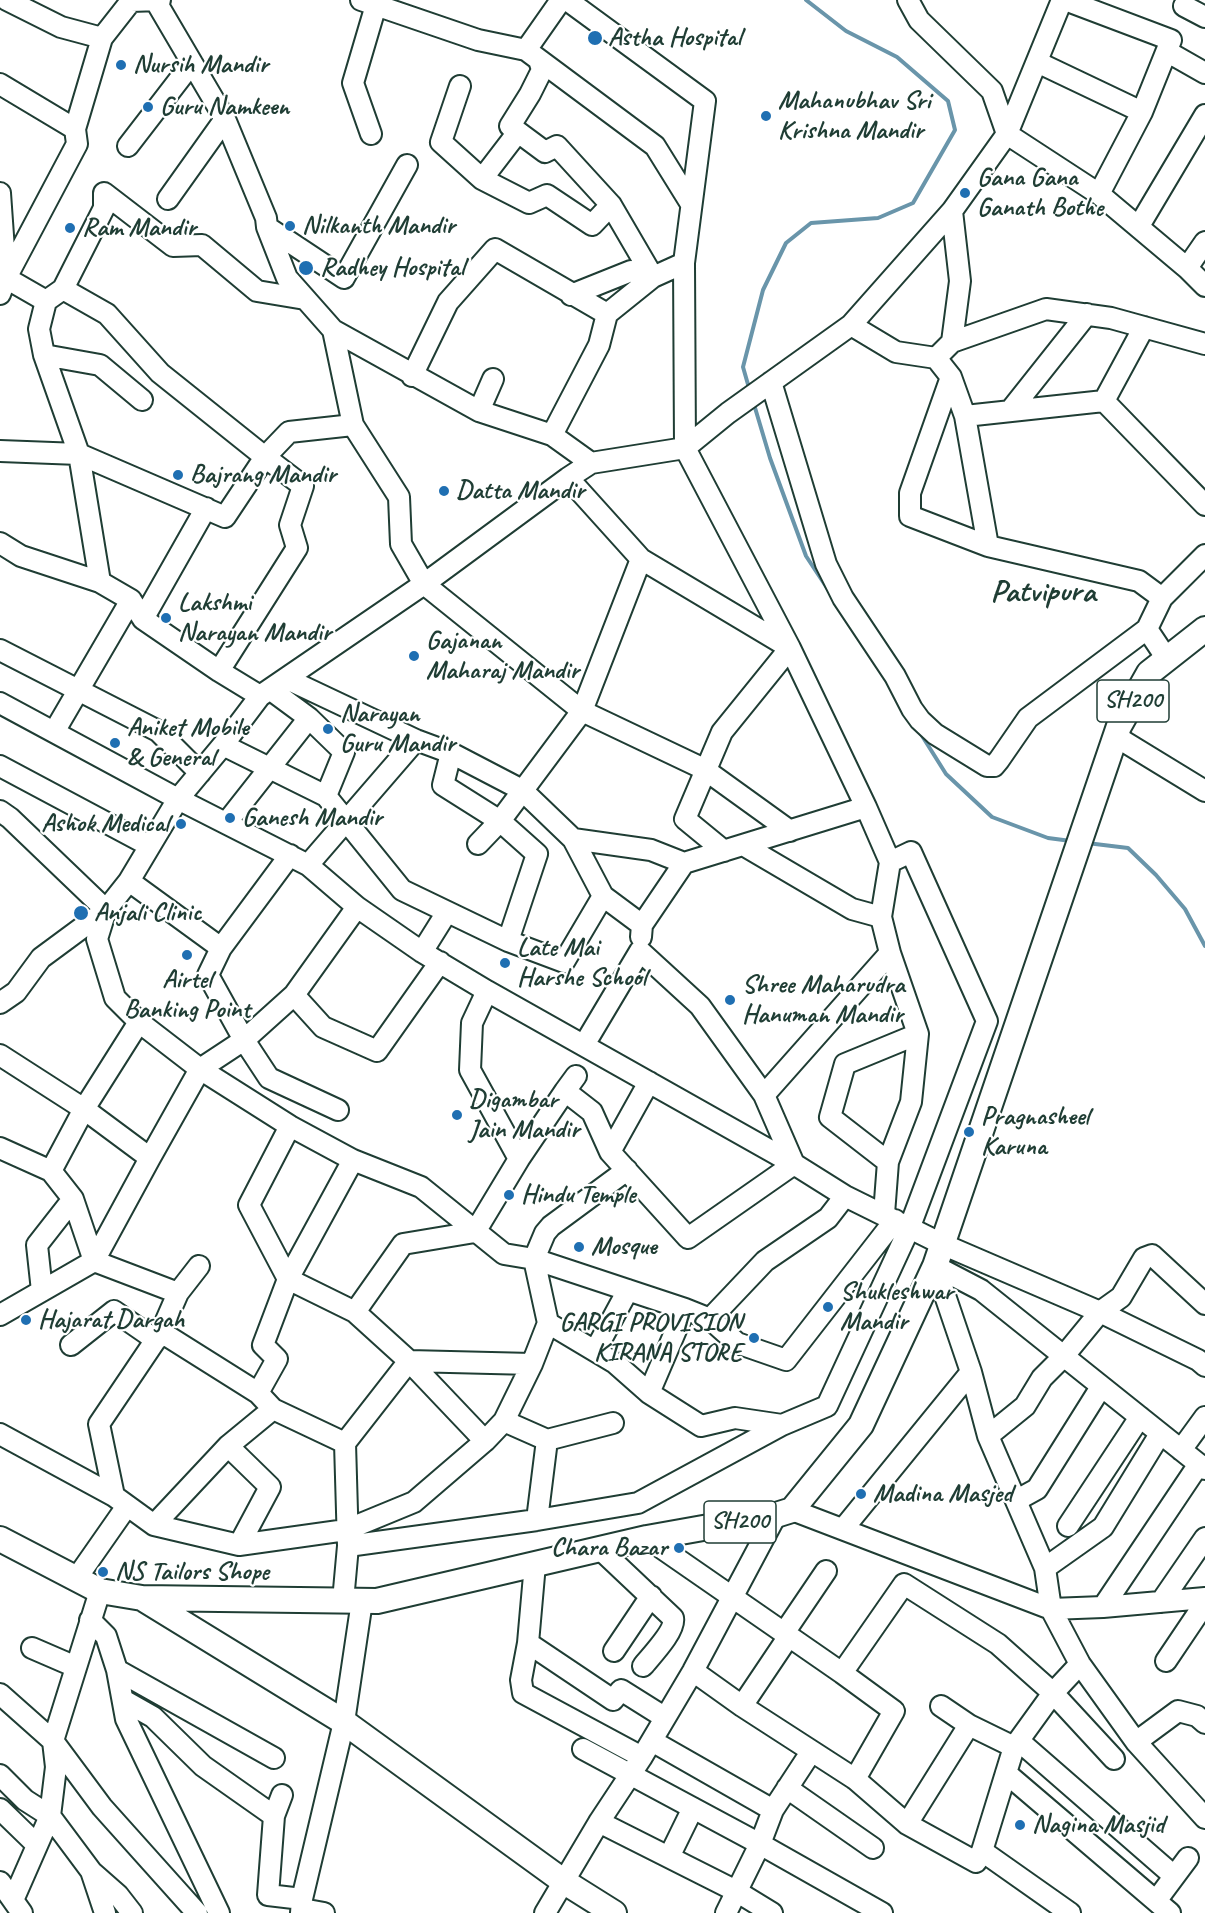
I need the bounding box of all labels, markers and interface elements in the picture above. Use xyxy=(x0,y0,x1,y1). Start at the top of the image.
place label: Astha Hospital xyxy=(608,22,741,54)
marker: Astha Hospital xyxy=(586,29,604,47)
place label: Nursih Mandir xyxy=(133,49,268,81)
marker: Nursih Mandir xyxy=(114,58,128,72)
place label: Mahanubhav Sri Krishna Mandir xyxy=(778,85,931,146)
place label: Guru Namkeen xyxy=(160,91,289,123)
marker: Guru Namkeen xyxy=(141,100,155,114)
marker: Mahanubhav Sri Krishna Mandir xyxy=(759,109,773,123)
place label: Gana Gana Ganath Bothe xyxy=(977,162,1103,224)
marker: Gana Gana Ganath Bothe xyxy=(958,186,972,200)
place label: Nilkanth Mandir xyxy=(302,210,455,242)
place label: Ram Mandir xyxy=(82,212,196,244)
marker: Nilkanth Mandir xyxy=(283,219,297,233)
marker: Ram Mandir xyxy=(63,221,77,235)
place label: Radhey Hospital xyxy=(320,252,464,284)
marker: Radhey Hospital xyxy=(297,259,315,277)
place label: Bajrang Mandir xyxy=(190,459,336,491)
marker: Bajrang Mandir xyxy=(171,468,185,482)
place label: Datta Mandir xyxy=(456,475,584,507)
marker: Datta Mandir xyxy=(437,484,451,498)
district label: Patvipura xyxy=(991,574,1095,612)
place label: Lakshmi Narayan Mandir xyxy=(178,587,331,648)
marker: Lakshmi Narayan Mandir xyxy=(159,611,173,625)
place label: Gajanan Maharaj Mandir xyxy=(426,625,579,686)
marker: Gajanan Maharaj Mandir xyxy=(407,649,421,663)
road number: SH200 xyxy=(1097,680,1169,722)
place label: Narayan Guru Mandir xyxy=(340,698,455,760)
place label: Aniket Mobile & General xyxy=(127,712,249,774)
marker: Narayan Guru Mandir xyxy=(321,722,335,736)
marker: Aniket Mobile & General xyxy=(108,736,122,750)
place label: Ganesh Mandir xyxy=(242,802,382,834)
place label: Ashok Medical xyxy=(41,808,169,840)
marker: Ganesh Mandir xyxy=(223,811,237,825)
marker: Ashok Medical xyxy=(174,817,188,831)
place label: Anjali Clinic xyxy=(94,897,201,929)
marker: Anjali Clinic xyxy=(72,904,90,922)
place label: Late Mai Harshe School xyxy=(517,932,646,994)
marker: Airtel Banking Point xyxy=(180,948,194,962)
marker: Late Mai Harshe School xyxy=(498,956,512,970)
place label: Airtel Banking Point xyxy=(124,964,250,1026)
place label: Shree Maharudra Hanuman Mandir xyxy=(742,969,904,1030)
marker: Shree Maharudra Hanuman Mandir xyxy=(723,993,737,1007)
place label: Digambar Jain Mandir xyxy=(469,1084,579,1146)
place label: Pragnasheel Karuna xyxy=(981,1101,1089,1162)
marker: Digambar Jain Mandir xyxy=(450,1108,464,1122)
marker: Pragnasheel Karuna xyxy=(962,1125,976,1139)
place label: Hindu Temple xyxy=(521,1179,636,1211)
marker: Hindu Temple xyxy=(502,1188,516,1202)
place label: Mosque xyxy=(591,1231,657,1263)
marker: Mosque xyxy=(572,1240,586,1254)
place label: Shukleshwar Mandir xyxy=(840,1276,953,1338)
marker: Shukleshwar Mandir xyxy=(821,1300,835,1314)
place label: Hajarat Dargah xyxy=(38,1304,184,1336)
place label: GARGI PROVISION KIRANA STORE xyxy=(560,1307,742,1368)
marker: Hajarat Dargah xyxy=(19,1313,33,1327)
marker: GARGI PROVISION KIRANA STORE xyxy=(747,1331,761,1345)
place label: Madina Masjed xyxy=(873,1478,1013,1510)
marker: Madina Masjed xyxy=(854,1487,868,1501)
road number: SH200 xyxy=(704,1501,776,1543)
place label: Chara Bazar xyxy=(551,1532,667,1564)
marker: Chara Bazar xyxy=(672,1541,686,1555)
place label: NS Tailors Shope xyxy=(115,1556,269,1588)
marker: NS Tailors Shope xyxy=(96,1565,110,1579)
place label: Nagina Masjid xyxy=(1032,1809,1164,1841)
marker: Nagina Masjid xyxy=(1013,1818,1027,1832)

